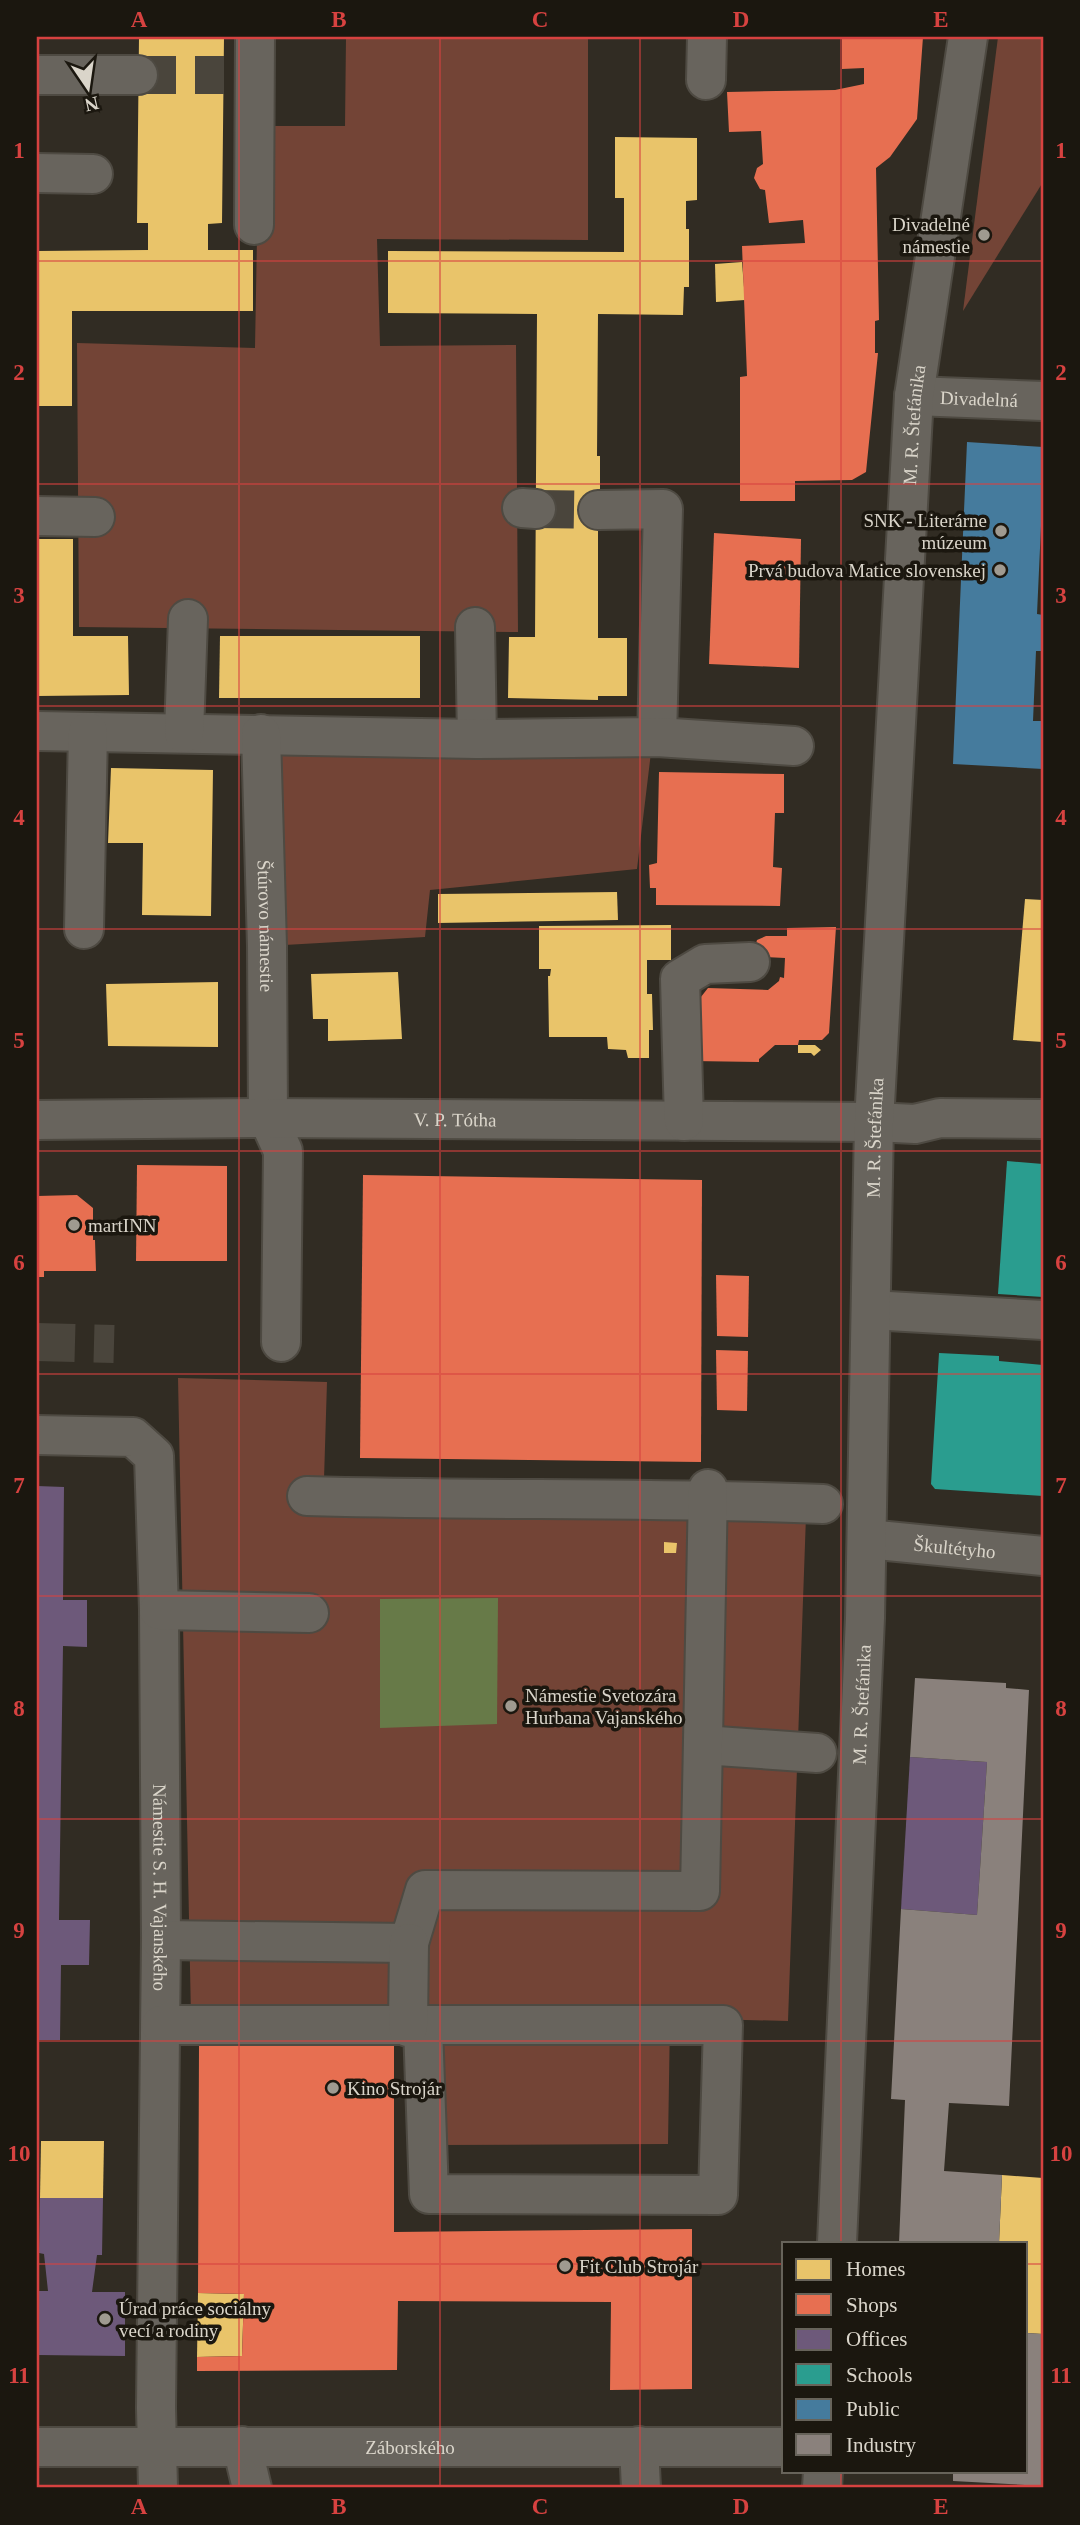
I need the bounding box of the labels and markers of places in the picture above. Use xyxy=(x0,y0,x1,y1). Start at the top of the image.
place label: Divadelné námestie xyxy=(892,214,970,257)
marker: Divadelné námestie xyxy=(976,227,992,243)
place label: SNK - Literárne múzeum xyxy=(864,510,987,553)
marker: SNK - Literárne múzeum xyxy=(993,523,1009,539)
place label: Prvá budova Matice slovenskej xyxy=(748,560,986,581)
marker: Prvá budova Matice slovenskej xyxy=(992,562,1008,578)
place label: martINN xyxy=(88,1215,157,1236)
marker: martINN xyxy=(66,1217,82,1233)
place label: Námestie Svetozára Hurbana Vajanského xyxy=(525,1685,682,1728)
marker: Námestie Svetozára Hurbana Vajanského xyxy=(503,1698,519,1714)
place label: Kino Strojár xyxy=(347,2078,442,2099)
marker: Kino Strojár xyxy=(325,2080,341,2096)
place label: Fit Club Strojár xyxy=(579,2256,699,2277)
marker: Fit Club Strojár xyxy=(557,2258,573,2274)
place label: Úrad práce sociálny vecí a rodiny xyxy=(119,2298,271,2341)
marker: Úrad práce sociálny vecí a rodiny xyxy=(97,2311,113,2327)

